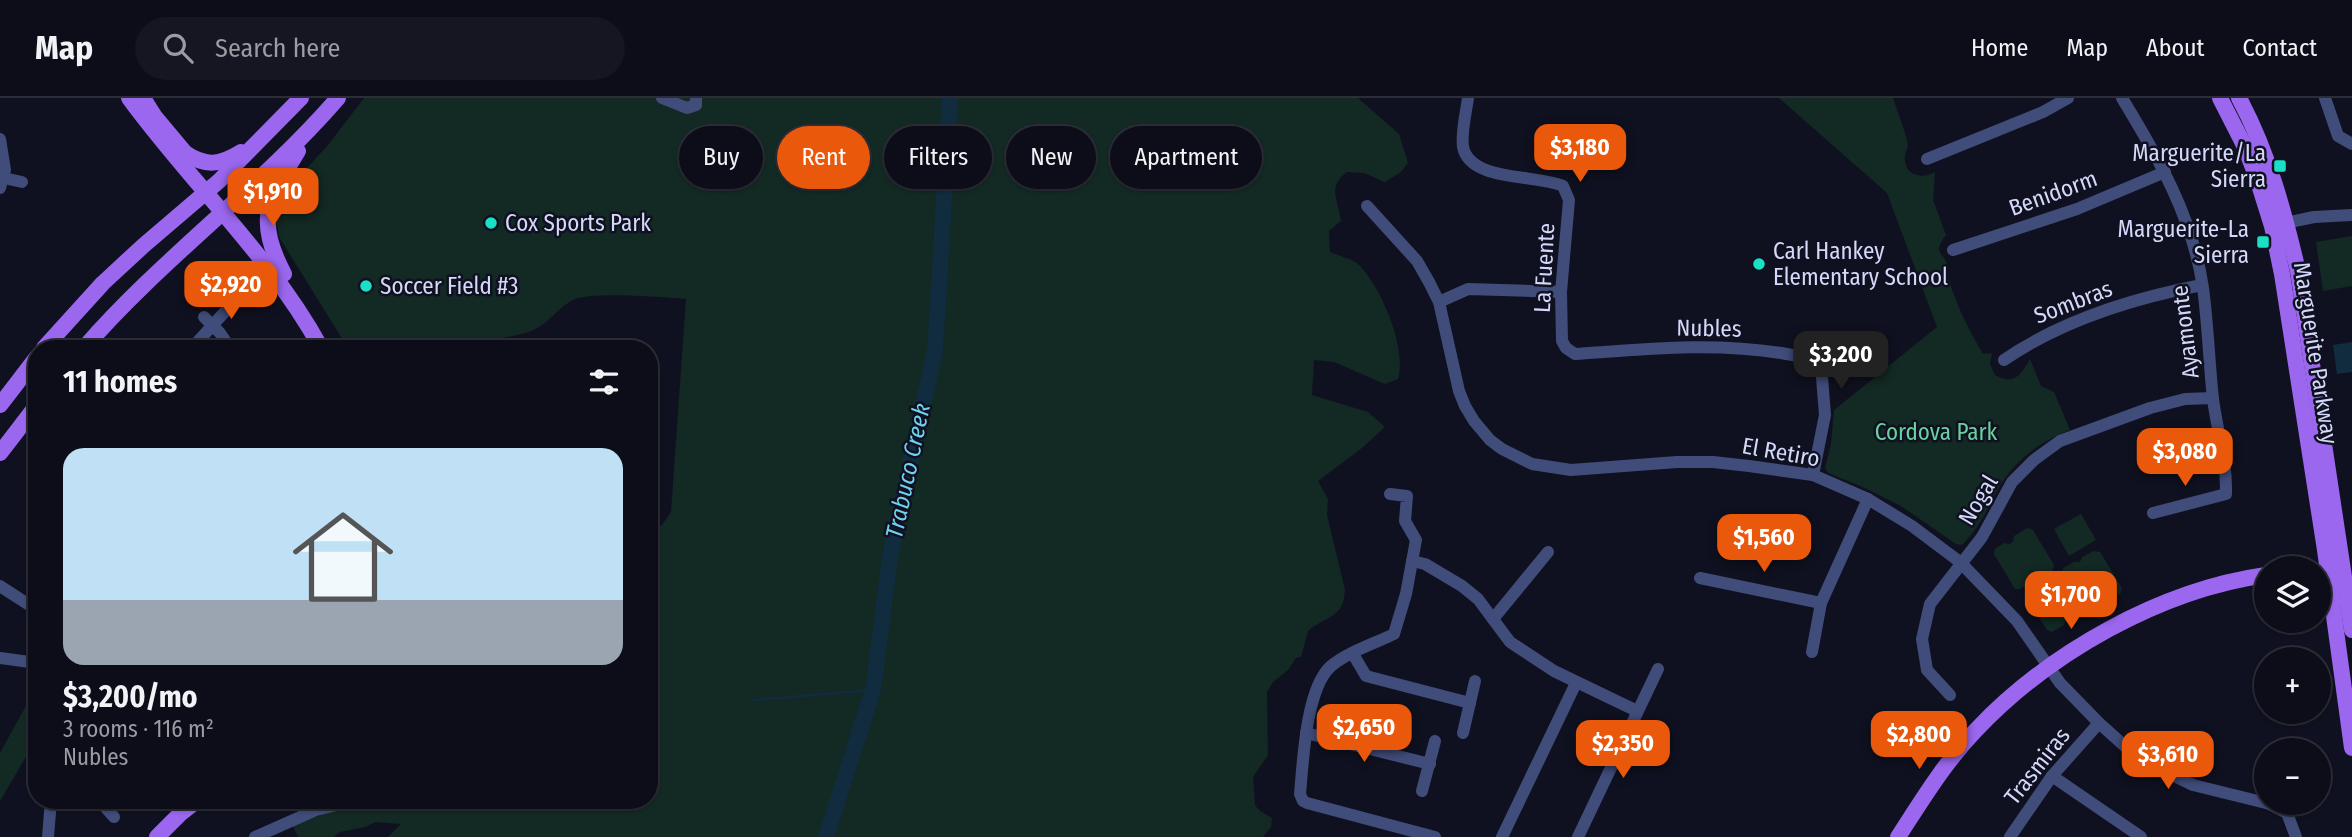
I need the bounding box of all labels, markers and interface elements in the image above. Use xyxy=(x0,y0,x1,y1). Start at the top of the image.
search box xyxy=(135,17,625,80)
text: Map xyxy=(35,28,93,68)
icon: search xyxy=(159,29,197,67)
text: Search here xyxy=(215,33,340,64)
text: Home xyxy=(1971,34,2028,62)
text: Map xyxy=(2066,34,2108,62)
text: About xyxy=(2146,34,2204,62)
text: Contact xyxy=(2242,34,2317,62)
pin: $3,180 xyxy=(1523,125,1637,184)
chip: Buy xyxy=(679,126,763,189)
chip: Rent xyxy=(777,126,870,189)
chip: Filters xyxy=(884,126,992,189)
chip: New xyxy=(1006,126,1096,189)
chip: Apartment xyxy=(1110,126,1262,189)
text: $3,180 xyxy=(1550,133,1610,161)
place label: Marguerite/La Sierra xyxy=(2132,139,2266,193)
marker: Marguerite/La Sierra xyxy=(2272,158,2288,174)
street label: Benidorm xyxy=(2005,164,2101,222)
pin: $1,910 xyxy=(216,169,330,228)
text: $1,910 xyxy=(244,177,302,205)
place label: Cox Sports Park xyxy=(505,209,651,237)
marker: Cox Sports Park xyxy=(483,215,499,231)
place label: Marguerite-La Sierra xyxy=(2118,215,2249,269)
street label: La Fuente xyxy=(1528,222,1560,314)
marker: Marguerite-La Sierra xyxy=(2255,234,2271,250)
place label: Carl Hankey Elementary School xyxy=(1773,237,1948,291)
marker: Carl Hankey Elementary School xyxy=(1751,256,1767,272)
street label: Marguerite Parkway xyxy=(2288,260,2344,447)
pin: $2,920 xyxy=(174,262,288,321)
text: $2,920 xyxy=(200,270,262,298)
place label: Soccer Field #3 xyxy=(380,272,518,300)
street label: Sombras xyxy=(2030,274,2116,330)
marker: Soccer Field #3 xyxy=(358,278,374,294)
street label: Ayamonte xyxy=(2165,284,2205,380)
street label: Nubles xyxy=(1676,313,1742,343)
pin: $3,200 xyxy=(1784,331,1898,391)
text: $3,200 xyxy=(1809,340,1873,368)
icon: filters xyxy=(585,363,623,401)
text: 11 homes xyxy=(63,364,177,400)
water label: Trabuco Creek xyxy=(880,401,936,541)
park label: Cordova Park xyxy=(1875,418,1998,446)
pin: $3,080 xyxy=(2128,428,2242,488)
street label: El Retiro xyxy=(1740,431,1822,473)
text: $3,080 xyxy=(2153,437,2217,465)
street label: Nogal xyxy=(1952,470,2004,530)
icon: home xyxy=(280,494,406,620)
pin: $1,560 xyxy=(1707,514,1821,574)
text: $1,560 xyxy=(1733,523,1795,551)
map controls xyxy=(2254,556,2331,815)
button: layers xyxy=(2254,556,2331,633)
pin: $1,700 xyxy=(2014,572,2128,631)
text: $1,700 xyxy=(2041,580,2101,608)
button: + xyxy=(2254,647,2331,724)
text: $3,200/mo xyxy=(63,679,198,715)
pin: $2,650 xyxy=(1307,704,1421,764)
pin: $2,800 xyxy=(1862,712,1976,771)
text: $2,650 xyxy=(1333,713,1395,741)
text: 3 rooms · 116 m² xyxy=(63,715,214,743)
pin: $2,350 xyxy=(1566,720,1680,780)
text: $2,800 xyxy=(1887,720,1951,748)
street label: Trasmiras xyxy=(1998,722,2076,810)
text: $2,350 xyxy=(1592,729,1654,757)
pin: $3,610 xyxy=(2111,732,2225,791)
button: − xyxy=(2254,738,2331,815)
text: $3,610 xyxy=(2138,740,2198,768)
text: Nubles xyxy=(63,743,128,771)

